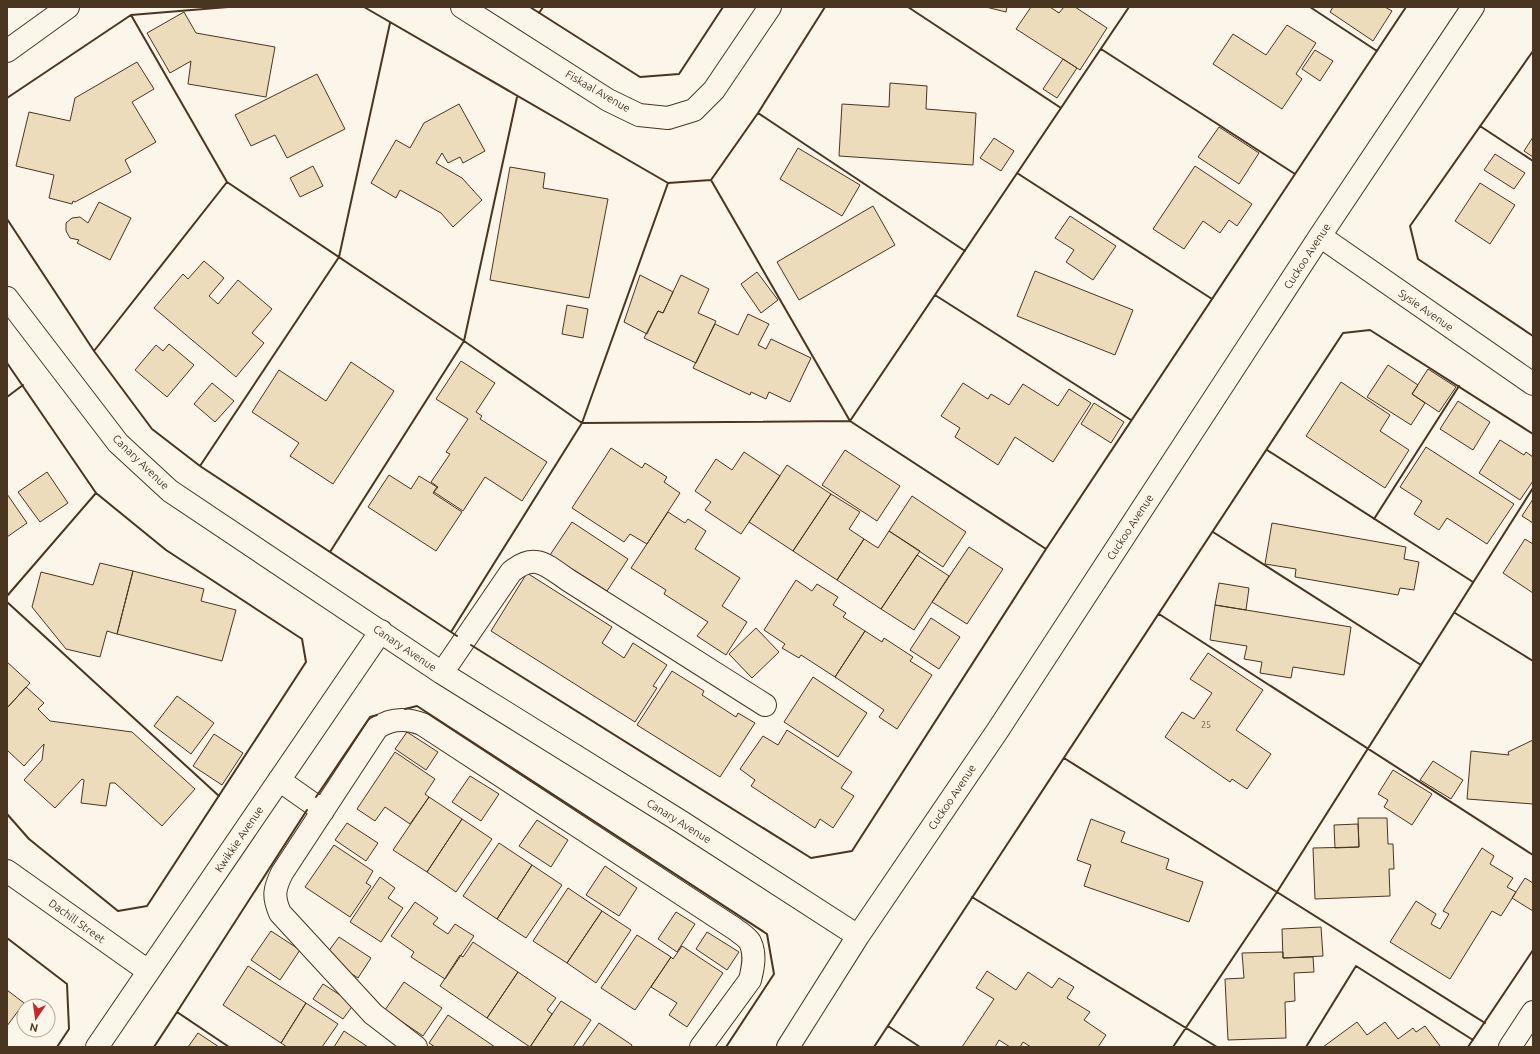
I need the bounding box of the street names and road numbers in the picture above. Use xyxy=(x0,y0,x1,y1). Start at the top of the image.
street label: Fiskaal Avenue xyxy=(564,68,632,114)
street label: Cuckoo Avenue xyxy=(1281,221,1333,291)
street label: Sysie Avenue xyxy=(1396,287,1456,333)
street label: Canary Avenue xyxy=(110,432,172,492)
street label: Cuckoo Avenue xyxy=(1104,492,1156,562)
street label: Canary Avenue xyxy=(371,622,439,674)
street label: Cuckoo Avenue xyxy=(926,762,978,832)
street label: Canary Avenue xyxy=(645,796,713,846)
street label: Kwikkie Avenue xyxy=(213,804,265,874)
street label: Dachill Street xyxy=(47,897,108,946)

